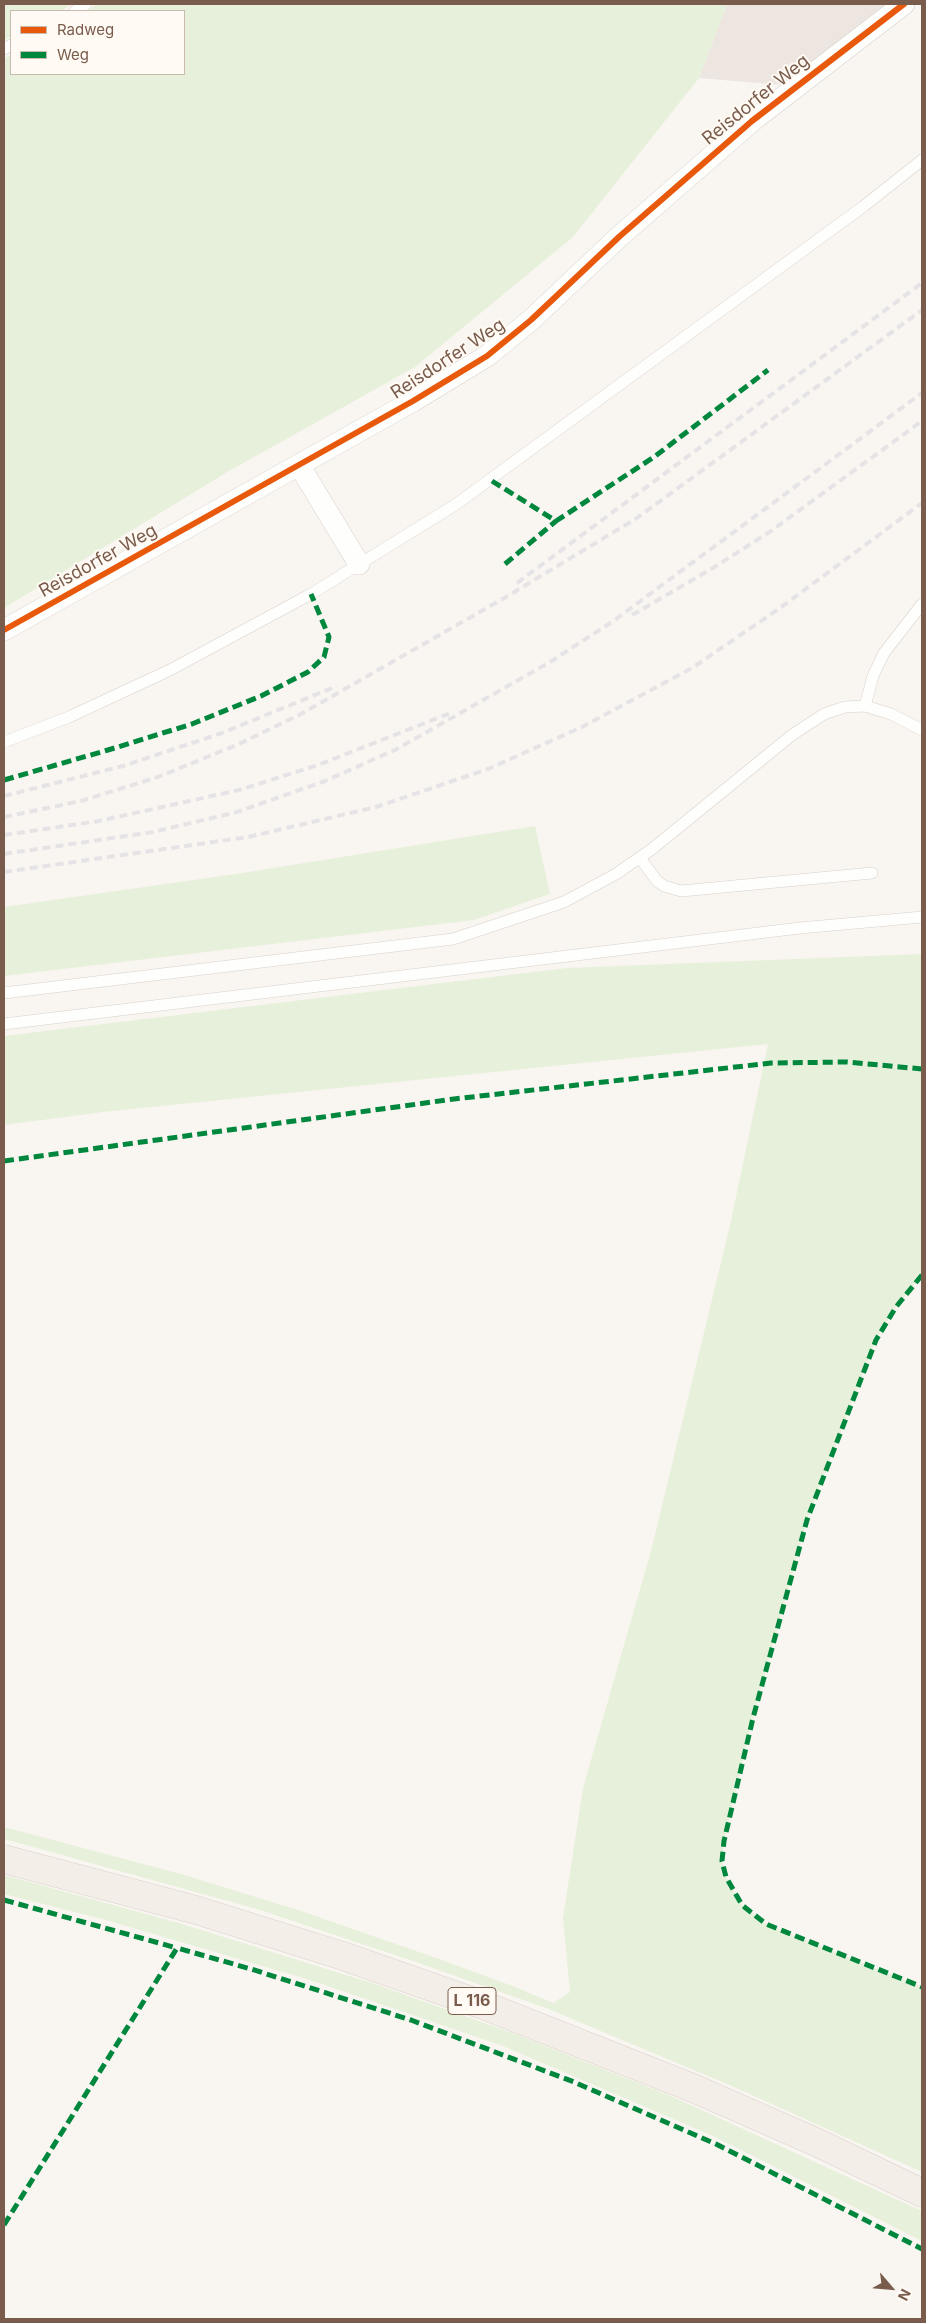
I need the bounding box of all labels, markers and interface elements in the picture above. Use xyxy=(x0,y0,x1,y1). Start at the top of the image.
legend xyxy=(10,10,185,75)
text: Radweg xyxy=(57,20,114,39)
text: Weg xyxy=(57,45,89,64)
street label: Reisdorfer Weg xyxy=(698,50,814,150)
street label: Reisdorfer Weg xyxy=(387,314,509,404)
street label: Reisdorfer Weg xyxy=(35,520,161,602)
road number: L 116 xyxy=(448,1988,496,2014)
north arrow xyxy=(866,2263,916,2313)
text: N xyxy=(895,2286,915,2304)

